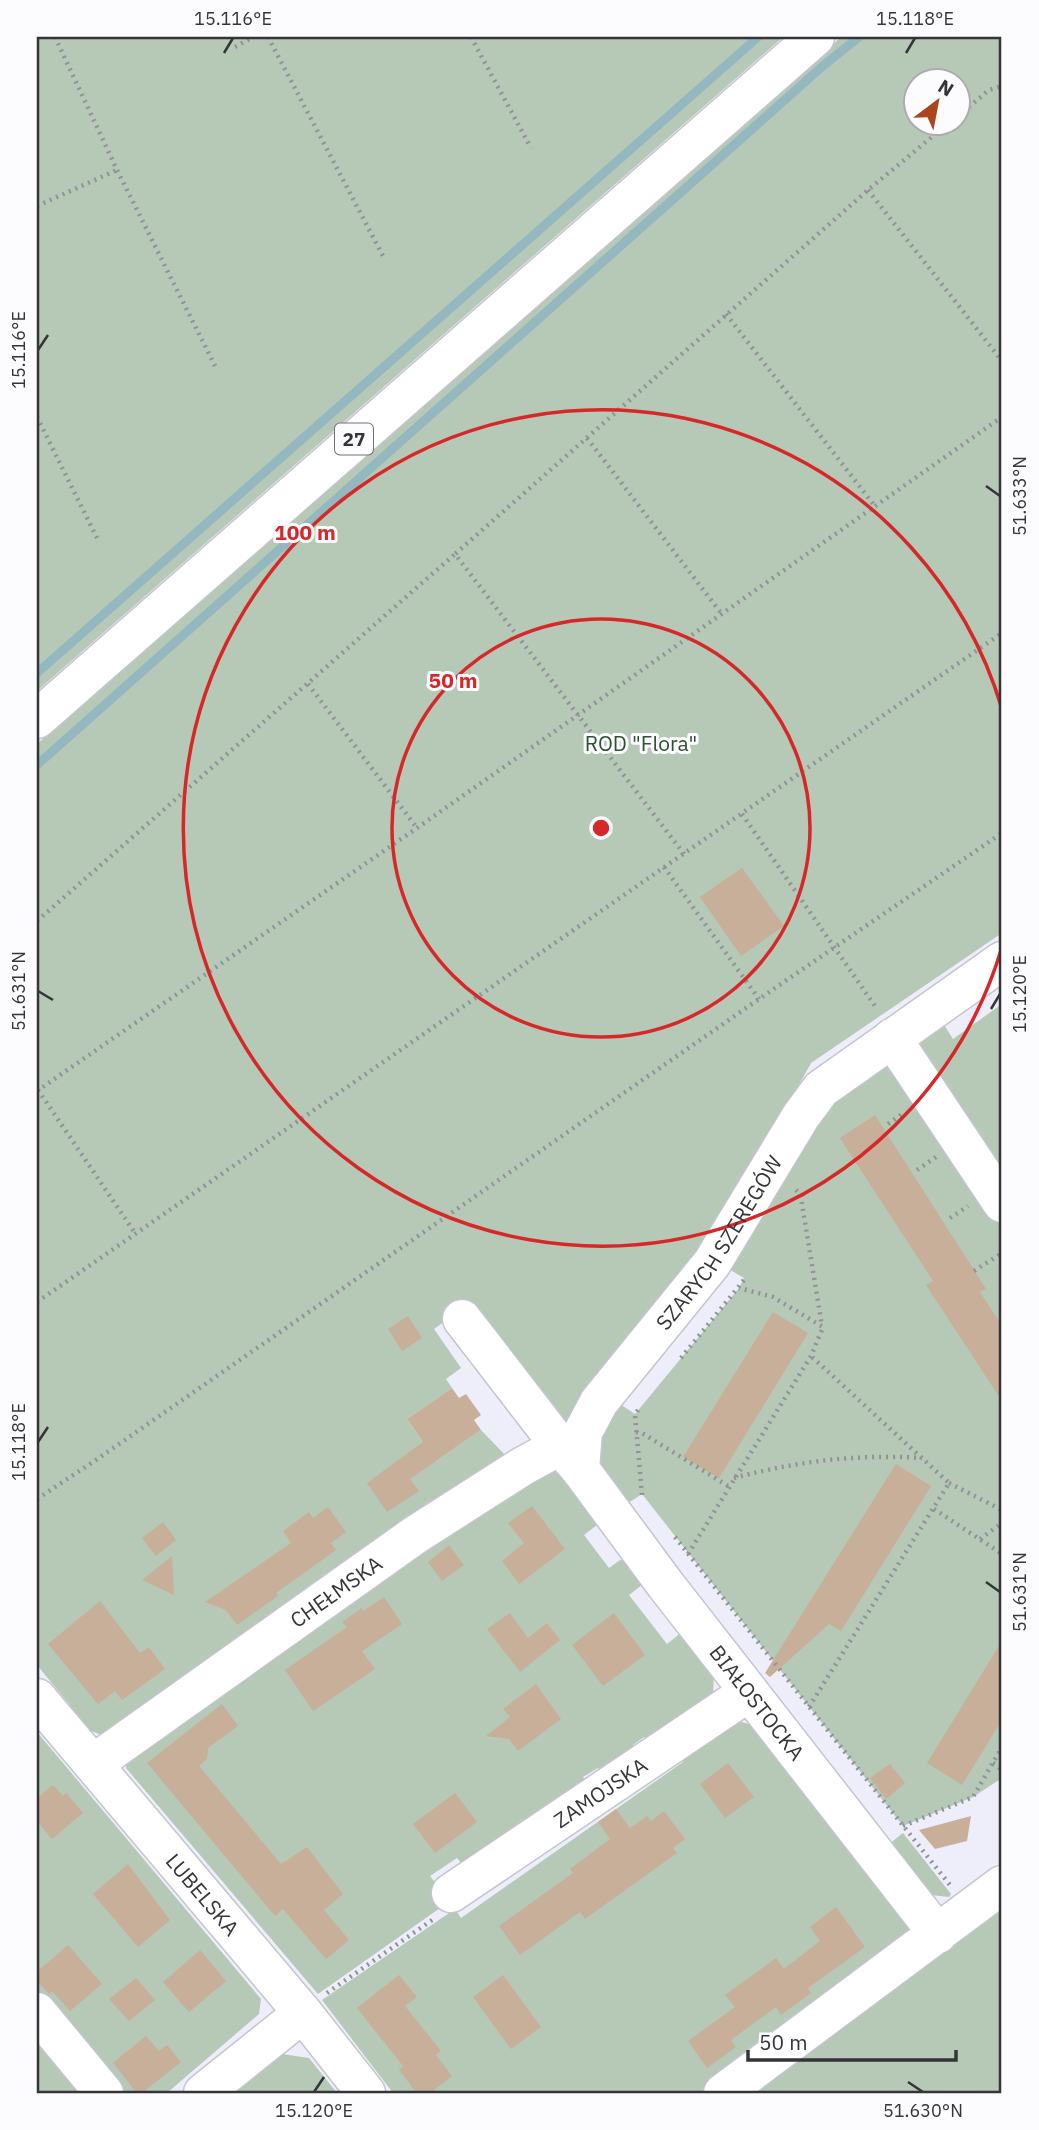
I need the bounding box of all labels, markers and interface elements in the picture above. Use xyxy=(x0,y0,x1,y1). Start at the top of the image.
text: 15.116°E xyxy=(194,7,272,30)
text: 15.118°E xyxy=(876,7,954,30)
north arrow xyxy=(902,66,972,136)
text: N xyxy=(934,74,958,101)
text: 15.116°E xyxy=(7,311,30,389)
road number: 27 xyxy=(335,424,373,454)
text: 51.633°N xyxy=(1008,456,1031,536)
text: 100 m xyxy=(274,518,336,546)
text: 50 m xyxy=(429,666,477,694)
park label: ROD "Flora" xyxy=(585,729,697,757)
centre of rings xyxy=(589,816,613,840)
text: 51.631°N xyxy=(7,951,30,1031)
text: 15.120°E xyxy=(1008,955,1031,1033)
street label: SZARYCH SZEREGÓW xyxy=(649,1150,788,1336)
text: 15.118°E xyxy=(7,1403,30,1481)
street label: CHEŁMSKA xyxy=(284,1549,388,1634)
text: 51.631°N xyxy=(1008,1552,1031,1632)
street label: BIAŁOSTOCKA xyxy=(704,1639,811,1766)
street label: ZAMOJSKA xyxy=(548,1751,652,1834)
street label: LUBELSKA xyxy=(160,1847,246,1941)
scale bar xyxy=(748,2018,957,2062)
text: 50 m xyxy=(759,2028,808,2056)
text: 15.120°E xyxy=(275,2099,353,2122)
text: 51.630°N xyxy=(883,2099,963,2122)

